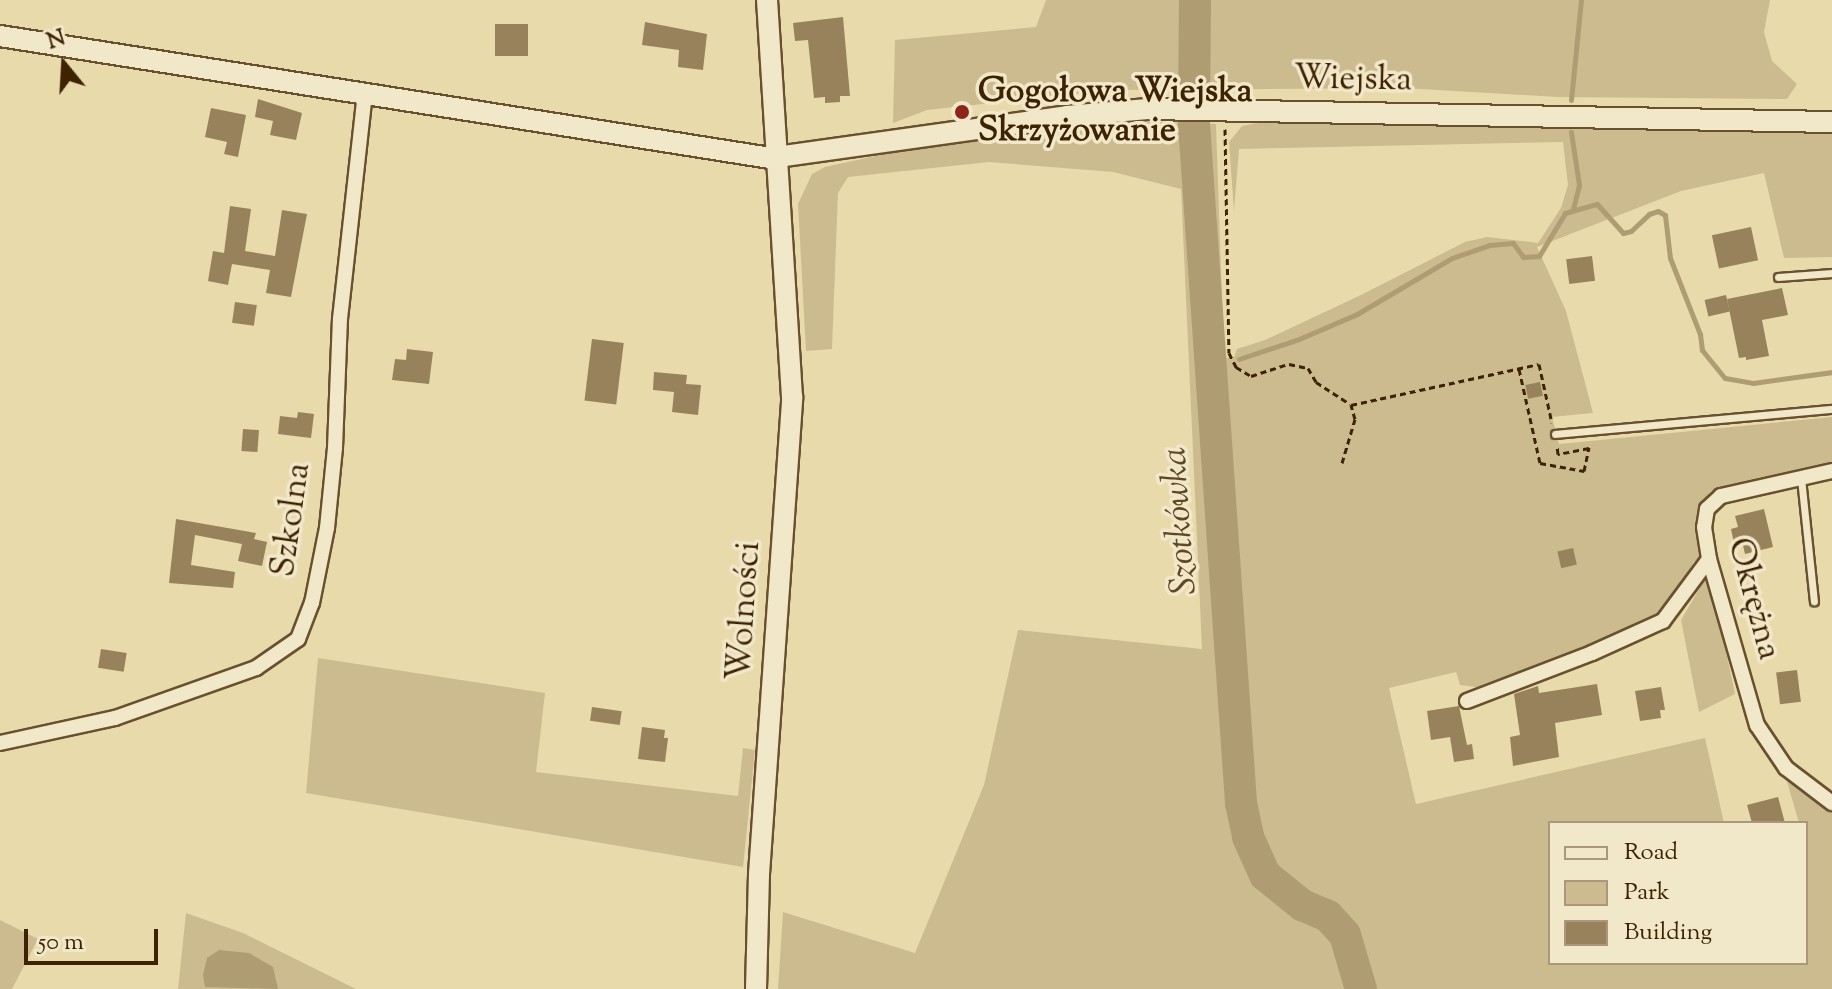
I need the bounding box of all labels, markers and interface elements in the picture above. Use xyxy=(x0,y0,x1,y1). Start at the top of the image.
text: N xyxy=(43,23,70,59)
north arrow xyxy=(24,24,104,104)
street label: Wiejska xyxy=(1294,59,1412,101)
place label: Gogołowa Wiejska Skrzyżowanie xyxy=(978,72,1252,152)
marker: Gogołowa Wiejska Skrzyżowanie xyxy=(953,103,971,121)
water label: Szotkówka xyxy=(1154,446,1208,596)
street label: Szkolna xyxy=(264,460,320,580)
street label: Okrężna xyxy=(1717,534,1789,664)
street label: Wolności xyxy=(720,540,770,682)
legend xyxy=(1548,821,1808,965)
text: Road xyxy=(1624,836,1678,870)
text: Park xyxy=(1624,876,1670,910)
scale bar xyxy=(28,913,162,963)
text: Building xyxy=(1624,916,1712,950)
text: 50 m xyxy=(38,926,84,960)

